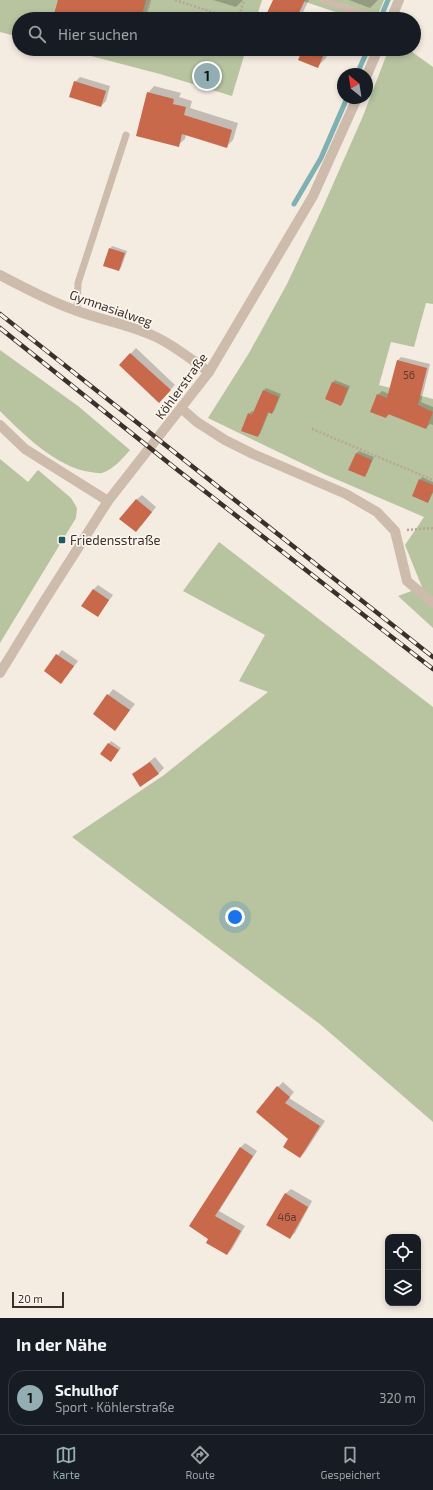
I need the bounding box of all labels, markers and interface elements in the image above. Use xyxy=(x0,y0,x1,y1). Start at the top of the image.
search box xyxy=(12,12,421,56)
icon: search xyxy=(26,23,48,45)
text: Hier suchen xyxy=(58,25,138,43)
pin: 1 xyxy=(194,61,220,91)
north arrow xyxy=(337,68,373,104)
street label: Gymnasialweg xyxy=(67,286,155,330)
street label: Köhlerstraße xyxy=(152,350,210,422)
house number: 56 xyxy=(403,368,415,381)
place label: Friedensstraße xyxy=(70,532,160,548)
marker: Friedensstraße xyxy=(57,535,67,545)
your location xyxy=(225,907,245,927)
house number: 46a xyxy=(277,1210,297,1223)
map controls xyxy=(385,1234,421,1306)
button: locate xyxy=(385,1234,421,1270)
button: layers xyxy=(385,1270,421,1306)
scale bar xyxy=(12,1290,64,1309)
text: 20 m xyxy=(18,1292,43,1305)
text: In der Nähe xyxy=(16,1334,107,1354)
text: Schulhof xyxy=(55,1381,118,1399)
text: 1 xyxy=(27,1390,33,1406)
text: 320 m xyxy=(379,1390,416,1406)
text: Sport · Köhlerstraße xyxy=(55,1399,174,1415)
tab: Karte xyxy=(53,1444,80,1481)
tab: Route xyxy=(186,1444,215,1481)
tab: Gespeichert xyxy=(320,1444,380,1481)

